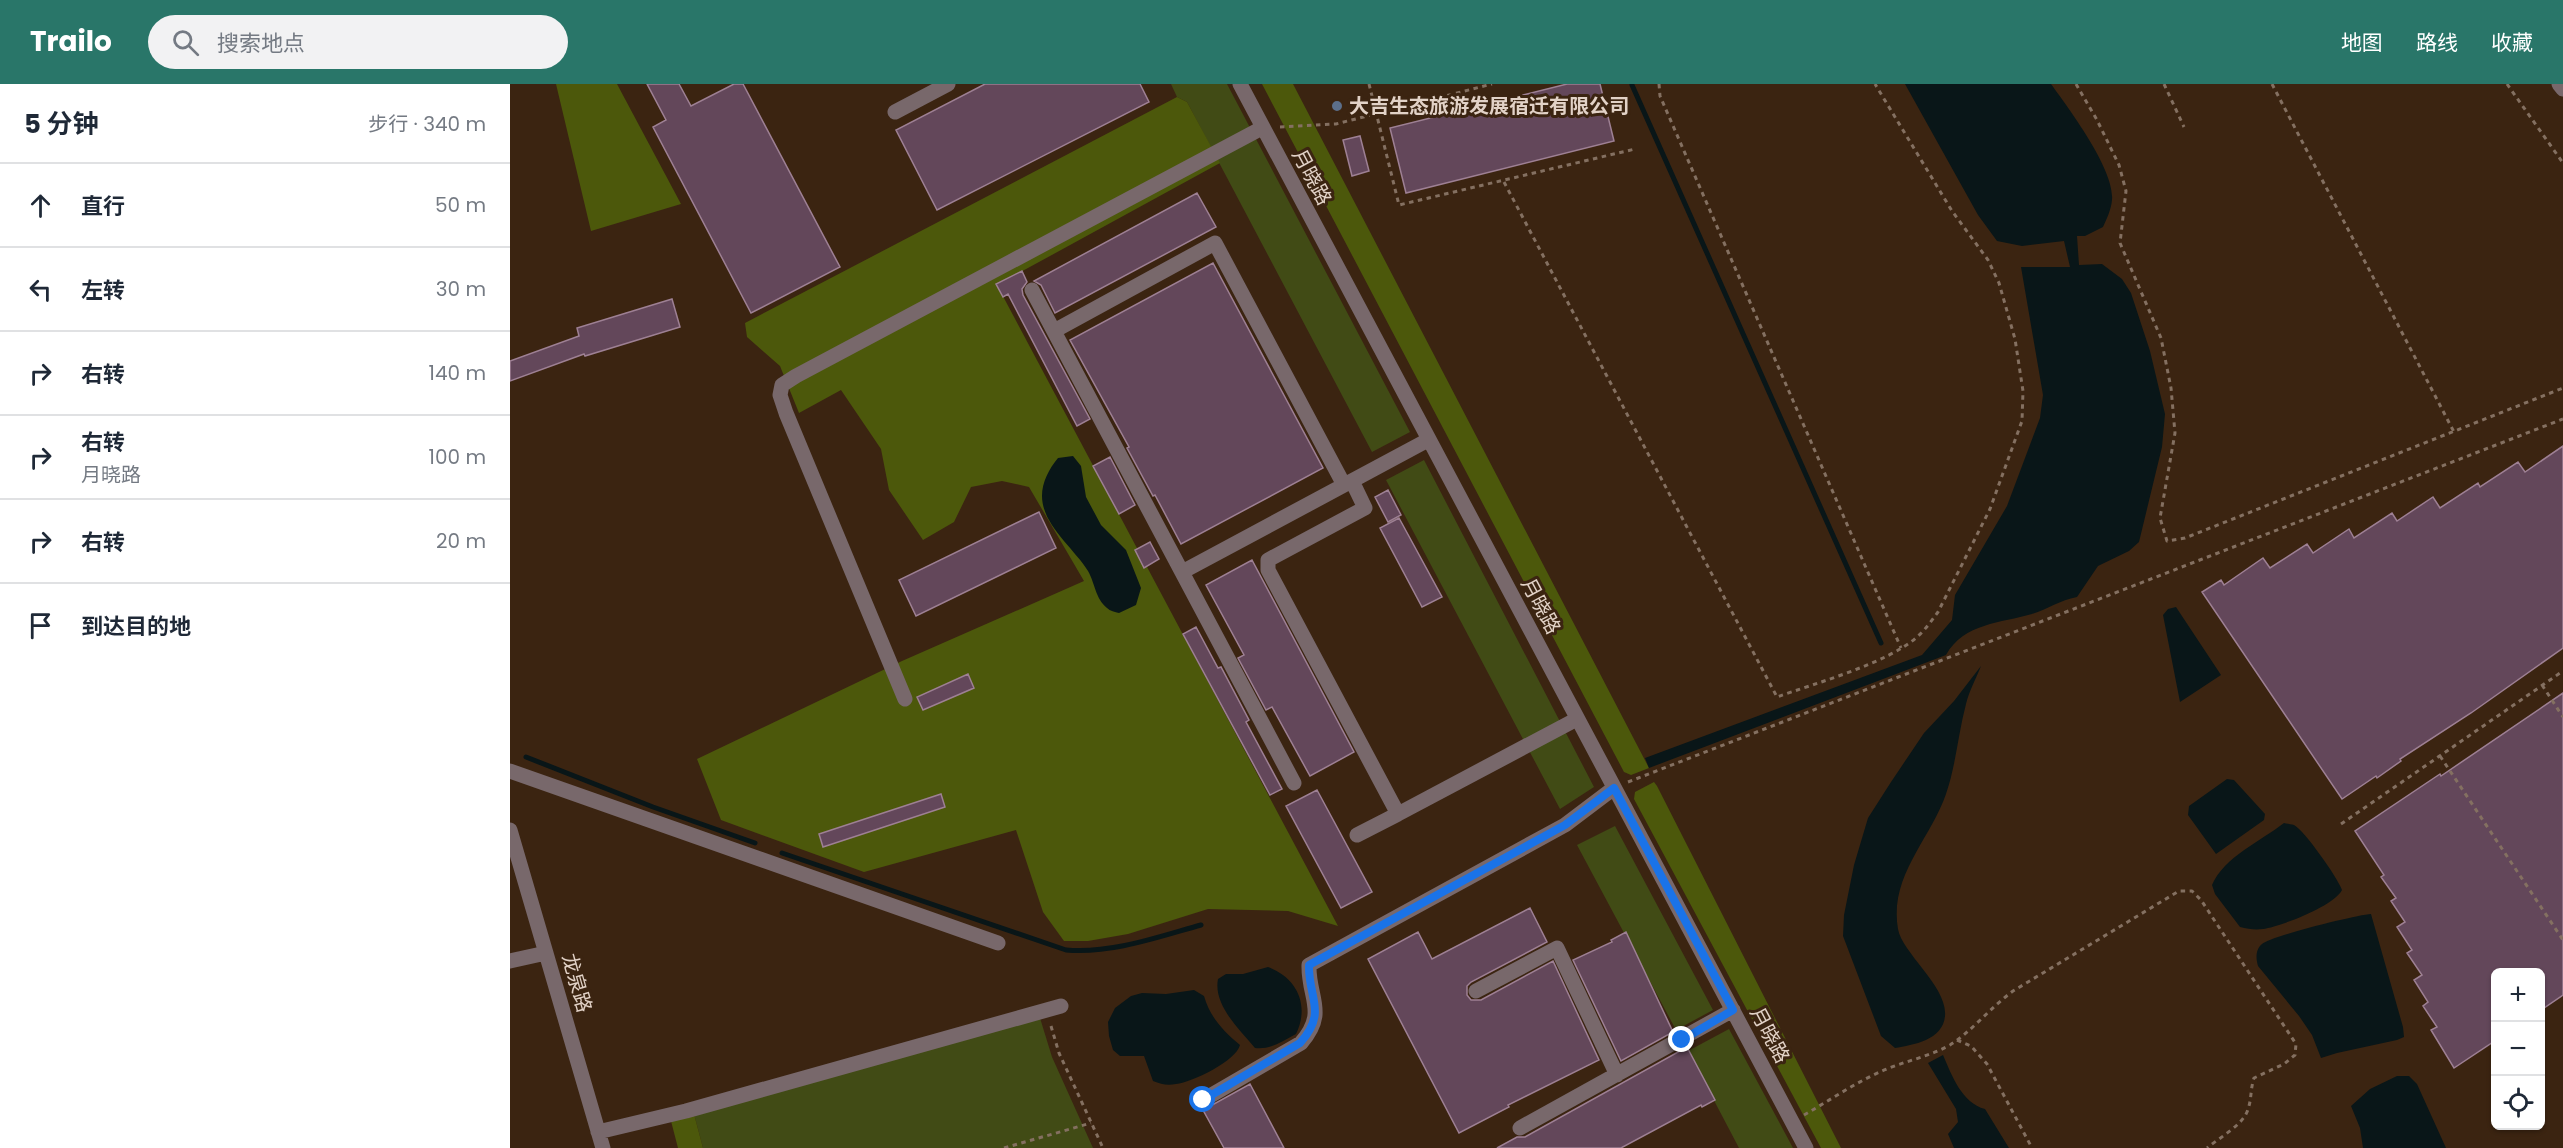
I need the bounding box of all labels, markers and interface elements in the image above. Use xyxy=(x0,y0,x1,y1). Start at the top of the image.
search box xyxy=(148,15,568,69)
text: Trailo xyxy=(30,22,112,61)
icon: search xyxy=(169,26,202,59)
text: 搜索地点 xyxy=(217,28,305,59)
text: 地图 xyxy=(2341,28,2383,57)
text: 路线 xyxy=(2416,28,2458,57)
text: 收藏 xyxy=(2491,28,2533,57)
place label: 大吉生态旅游发展宿迁有限公司 xyxy=(1349,92,1629,120)
marker: 大吉生态旅游发展宿迁有限公司 xyxy=(1330,99,1344,113)
text: 5 分钟 xyxy=(24,106,98,142)
text: 步行 · 340 m xyxy=(368,110,486,138)
street label: 月晓路 xyxy=(1286,144,1338,210)
icon: ahead xyxy=(24,189,57,222)
text: 直行 xyxy=(81,191,125,222)
text: 50 m xyxy=(435,191,486,219)
icon: left xyxy=(24,273,57,306)
text: 左转 xyxy=(81,275,125,306)
text: 30 m xyxy=(436,275,486,303)
icon: right xyxy=(24,357,57,390)
text: 右转 xyxy=(81,359,125,390)
text: 140 m xyxy=(429,359,486,387)
text: 右转 xyxy=(81,427,125,458)
icon: right xyxy=(24,441,57,474)
text: 100 m xyxy=(429,443,486,471)
text: 月晓路 xyxy=(81,461,141,489)
icon: right xyxy=(24,525,57,558)
text: 右转 xyxy=(81,527,125,558)
text: 20 m xyxy=(436,527,486,555)
street label: 月晓路 xyxy=(1515,573,1567,639)
icon: arrive xyxy=(24,609,57,642)
text: 到达目的地 xyxy=(81,611,191,642)
street label: 龙泉路 xyxy=(555,950,599,1016)
map controls xyxy=(2491,968,2545,1130)
button: + xyxy=(2491,968,2545,1022)
street label: 月晓路 xyxy=(1744,1002,1796,1068)
button: − xyxy=(2491,1022,2545,1076)
route end xyxy=(1668,1026,1694,1052)
button: locate xyxy=(2491,1076,2545,1130)
route start xyxy=(1189,1086,1215,1112)

